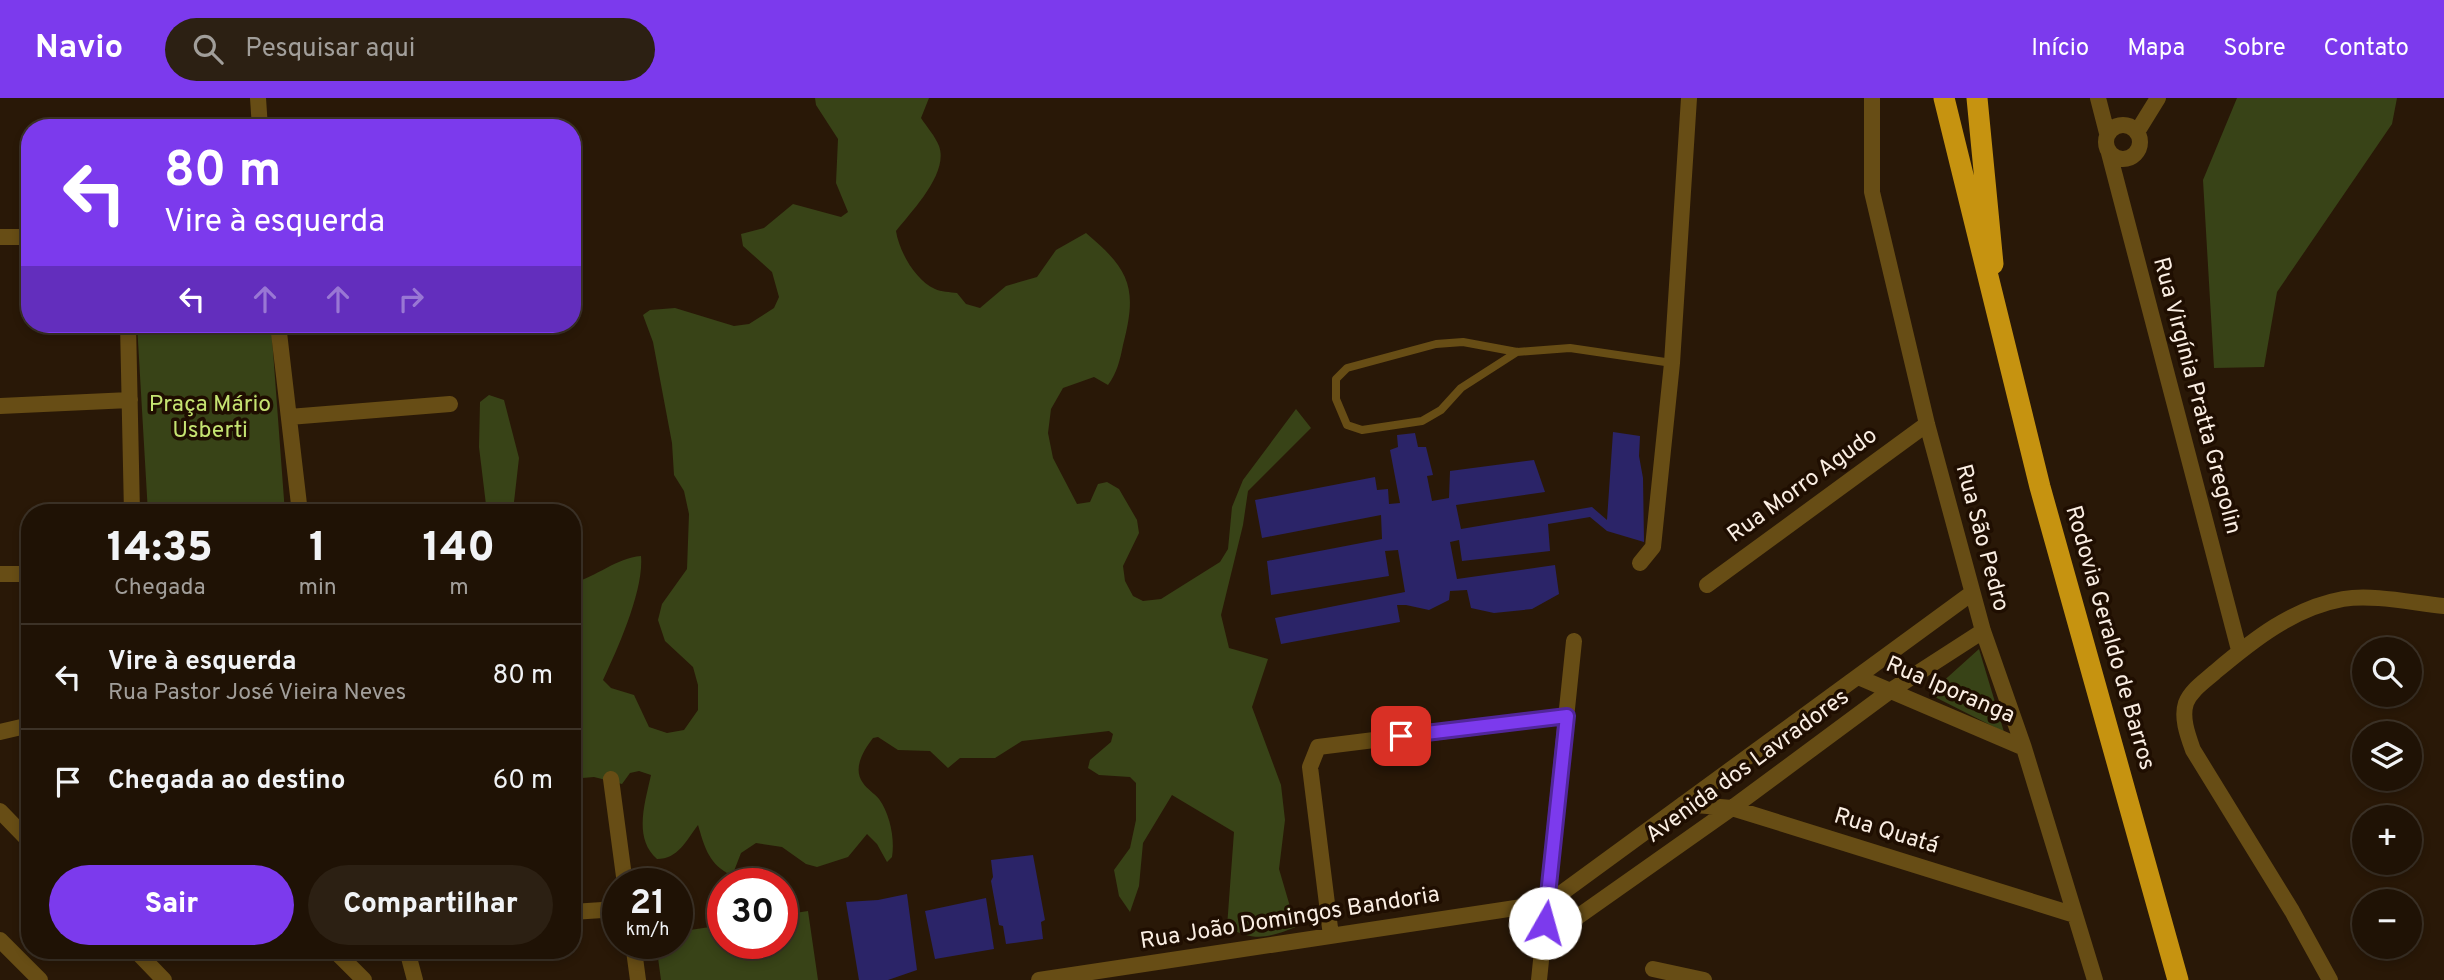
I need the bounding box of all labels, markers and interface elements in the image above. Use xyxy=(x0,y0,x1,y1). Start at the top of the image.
search box xyxy=(165,18,655,81)
text: Navio xyxy=(35,28,123,70)
icon: search xyxy=(189,30,227,68)
text: Pesquisar aqui xyxy=(245,33,415,66)
text: Início xyxy=(2031,34,2089,64)
text: Mapa xyxy=(2127,34,2185,64)
text: Sobre xyxy=(2223,34,2286,64)
text: Contato xyxy=(2324,34,2409,64)
text: 80 m xyxy=(164,142,281,204)
icon: left xyxy=(49,147,140,238)
text: Vire à esquerda xyxy=(164,203,385,243)
street label: Rua Virgínia Pratta Gregolin xyxy=(2145,254,2247,538)
icon: left xyxy=(173,280,211,318)
icon: ahead xyxy=(246,280,284,318)
icon: ahead xyxy=(319,280,357,318)
icon: right xyxy=(392,280,430,318)
park label: Praça Mário Usberti xyxy=(149,391,271,446)
street label: Rua Morro Agudo xyxy=(1722,422,1884,550)
street label: Rua São Pedro xyxy=(1947,461,2015,615)
street label: Rodovia Geraldo de Barros xyxy=(2057,502,2161,774)
text: 14:35 xyxy=(107,523,213,576)
text: 1 xyxy=(309,523,326,576)
text: 140 xyxy=(423,523,495,576)
text: Chegada xyxy=(114,574,206,603)
text: min xyxy=(298,574,337,603)
text: m xyxy=(449,574,469,603)
map controls xyxy=(2352,637,2422,959)
button: search xyxy=(2352,637,2422,707)
text: Vire à esquerda xyxy=(108,646,296,679)
street label: Rua Iporanga xyxy=(1881,651,2019,731)
icon: left xyxy=(49,658,87,696)
text: 80 m xyxy=(493,660,553,693)
text: Rua Pastor José Vieira Neves xyxy=(108,679,406,708)
street label: Avenida dos Lavradores xyxy=(1641,683,1855,851)
pin xyxy=(1371,706,1431,766)
icon: arrive xyxy=(1382,717,1420,755)
button: layers xyxy=(2352,721,2422,791)
icon: arrive xyxy=(49,763,87,801)
text: Chegada ao destino xyxy=(108,765,345,798)
text: 60 m xyxy=(493,765,553,798)
street label: Rua Quatá xyxy=(1830,802,1942,862)
button: + xyxy=(2352,805,2422,875)
button: Sair xyxy=(49,865,294,945)
button: Compartilhar xyxy=(308,865,553,945)
speed limit sign: 30 xyxy=(707,868,798,959)
street label: Rua João Domingos Bandoria xyxy=(1138,881,1442,957)
text: 21 xyxy=(630,882,665,926)
position arrow xyxy=(1508,886,1582,960)
button: − xyxy=(2352,889,2422,959)
text: km/h xyxy=(626,919,669,942)

